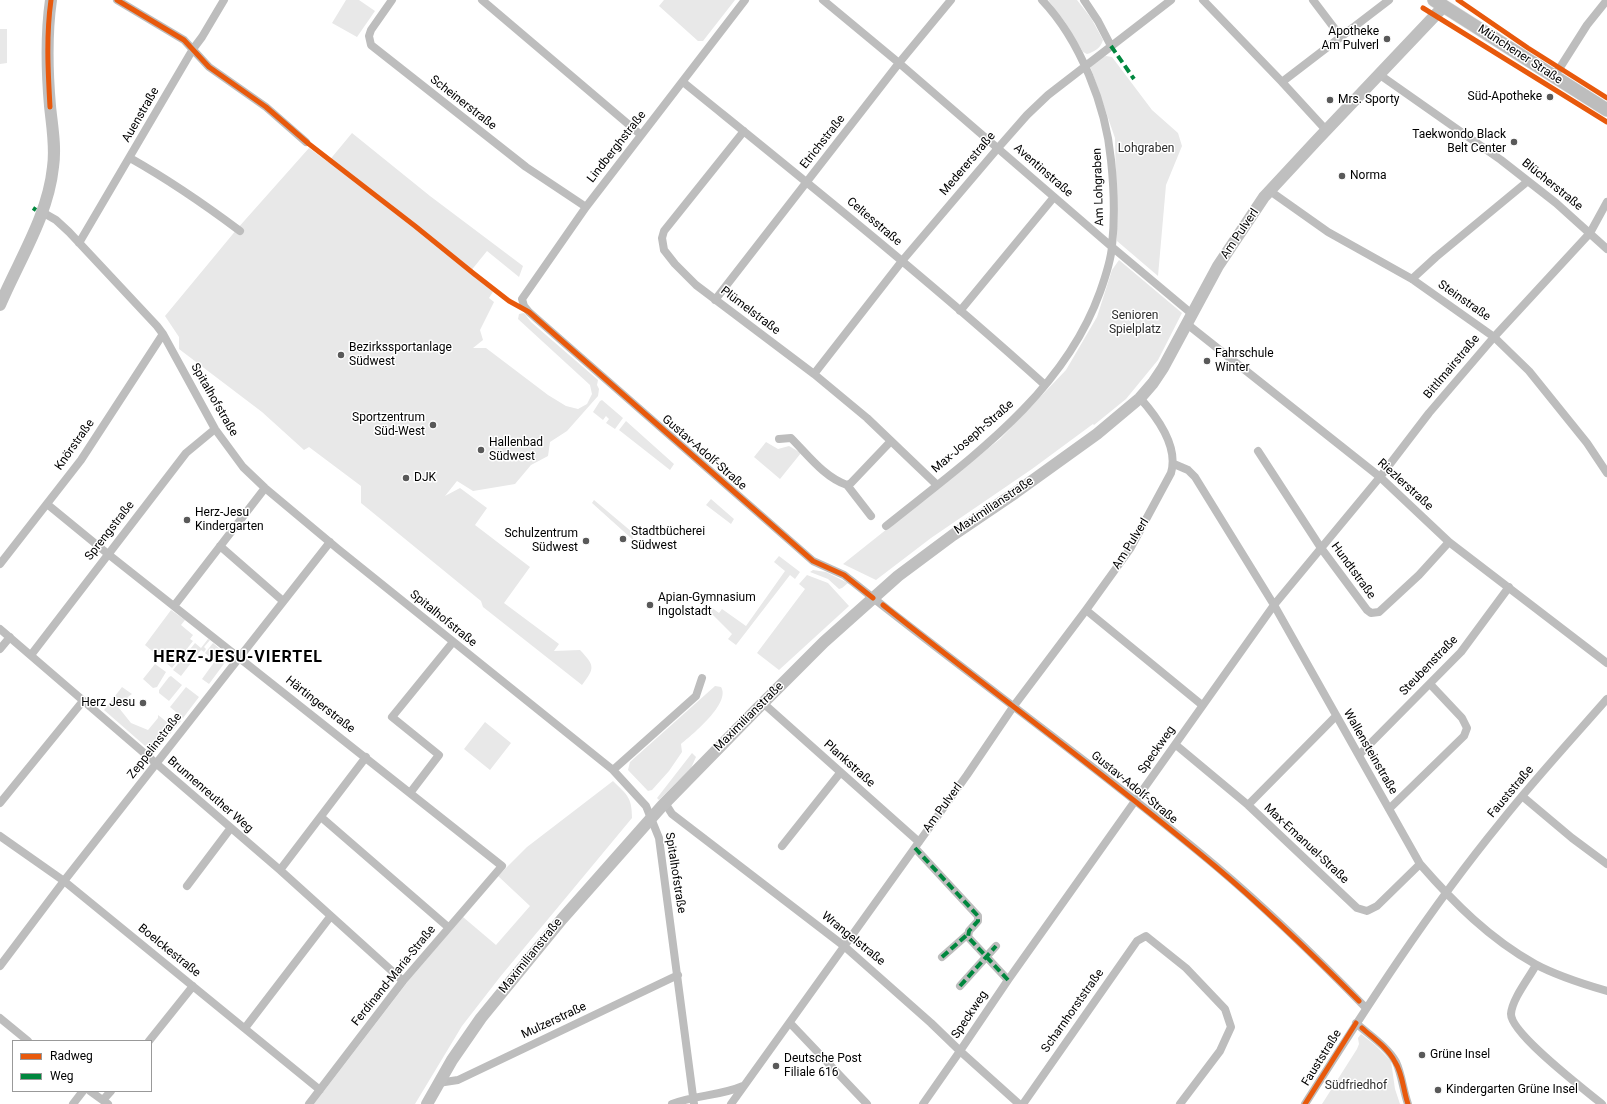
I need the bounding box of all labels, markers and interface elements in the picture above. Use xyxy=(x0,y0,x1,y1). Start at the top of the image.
street label: Münchener Straße xyxy=(1475,22,1565,88)
place label: Apotheke Am Pulverl xyxy=(1321,25,1379,53)
marker: Apotheke Am Pulverl xyxy=(1382,34,1392,44)
street label: Scheinerstraße xyxy=(427,73,499,133)
street label: Auenstraße xyxy=(119,85,163,145)
place label: Süd-Apotheke xyxy=(1468,90,1542,104)
marker: Süd-Apotheke xyxy=(1545,92,1555,102)
place label: Mrs. Sporty xyxy=(1338,93,1400,107)
marker: Mrs. Sporty xyxy=(1325,95,1335,105)
street label: Lindberghstraße xyxy=(584,108,650,186)
street label: Etrichstraße xyxy=(797,112,849,172)
place label: Taekwondo Black Belt Center xyxy=(1412,128,1506,156)
street label: Medererstraße xyxy=(937,129,999,199)
marker: Taekwondo Black Belt Center xyxy=(1509,137,1519,147)
street label: Aventinstraße xyxy=(1010,141,1076,201)
park label: Lohgraben xyxy=(1118,142,1174,156)
street label: Am Lohgraben xyxy=(1090,148,1108,226)
street label: Blücherstraße xyxy=(1519,156,1585,214)
place label: Norma xyxy=(1350,169,1387,183)
marker: Norma xyxy=(1337,171,1347,181)
street label: Celtesstraße xyxy=(843,195,905,249)
street label: Am Pulverl xyxy=(1218,206,1262,262)
street label: Steinstraße xyxy=(1435,278,1493,324)
street label: Plümelstraße xyxy=(717,284,783,338)
park label: Senioren Spielplatz xyxy=(1109,309,1161,337)
street label: Bittlmairstraße xyxy=(1421,332,1483,402)
place label: Bezirkssportanlage Südwest xyxy=(349,341,452,369)
place label: Fahrschule Winter xyxy=(1215,347,1274,375)
marker: Bezirkssportanlage Südwest xyxy=(336,350,346,360)
marker: Fahrschule Winter xyxy=(1202,356,1212,366)
street label: Spitalhofstraße xyxy=(187,361,241,439)
street label: Max-Joseph-Straße xyxy=(929,397,1017,477)
place label: Sportzentrum Süd-West xyxy=(352,411,425,439)
street label: Gustav-Adolf-Straße xyxy=(659,412,749,494)
street label: Knörstraße xyxy=(52,417,98,473)
marker: Sportzentrum Süd-West xyxy=(428,420,438,430)
place label: Hallenbad Südwest xyxy=(489,436,543,464)
marker: Hallenbad Südwest xyxy=(476,445,486,455)
street label: Riezlerstraße xyxy=(1374,456,1436,514)
place label: DJK xyxy=(414,471,436,485)
marker: DJK xyxy=(401,473,411,483)
street label: Maximilianstraße xyxy=(952,474,1036,538)
street label: Sprengstraße xyxy=(82,498,138,564)
place label: Herz-Jesu Kindergarten xyxy=(195,506,264,534)
marker: Herz-Jesu Kindergarten xyxy=(182,515,192,525)
street label: Am Pulverl xyxy=(1110,516,1152,572)
place label: Stadtbücherei Südwest xyxy=(631,525,705,553)
place label: Schulzentrum Südwest xyxy=(504,527,578,555)
marker: Stadtbücherei Südwest xyxy=(618,534,628,544)
marker: Schulzentrum Südwest xyxy=(581,536,591,546)
street label: Hundtstraße xyxy=(1328,540,1378,602)
street label: Spitalhofstraße xyxy=(407,588,479,650)
place label: Apian-Gymnasium Ingolstadt xyxy=(658,591,756,619)
marker: Apian-Gymnasium Ingolstadt xyxy=(645,600,655,610)
street label: Steubenstraße xyxy=(1397,633,1461,699)
district label: HERZ-JESU-VIERTEL xyxy=(153,648,323,668)
street label: Härtingerstraße xyxy=(282,673,358,737)
street label: Maximilianstraße xyxy=(711,679,787,755)
place label: Herz Jesu xyxy=(81,696,135,710)
marker: Herz Jesu xyxy=(138,698,148,708)
street label: Wallensteinstraße xyxy=(1340,707,1400,797)
street label: Zeppelinstraße xyxy=(125,710,185,782)
street label: Speckweg xyxy=(1135,723,1179,777)
street label: Plankstraße xyxy=(821,737,877,791)
street label: Gustav-Adolf-Straße xyxy=(1088,749,1180,827)
street label: Brunnenreuther Weg xyxy=(164,754,256,836)
street label: Fauststraße xyxy=(1485,763,1537,821)
street label: Am Pulverl xyxy=(920,781,966,835)
street label: Max-Emanuel-Straße xyxy=(1261,801,1351,887)
street label: Spitalhofstraße xyxy=(661,831,689,915)
street label: Wrangelstraße xyxy=(818,909,888,969)
street label: Maximilianstraße xyxy=(496,916,566,996)
street label: Boelckestraße xyxy=(135,921,203,981)
street label: Ferdinand-Maria-Straße xyxy=(349,923,439,1029)
street label: Scharnhorststraße xyxy=(1039,966,1107,1056)
street label: Speckweg xyxy=(949,988,991,1042)
street label: Mulzerstraße xyxy=(519,1000,589,1042)
street label: Fauststraße xyxy=(1299,1027,1345,1089)
legend xyxy=(12,1040,152,1092)
place label: Grüne Insel xyxy=(1430,1048,1490,1062)
text: Radweg xyxy=(50,1049,93,1063)
marker: Grüne Insel xyxy=(1417,1050,1427,1060)
place label: Deutsche Post Filiale 616 xyxy=(784,1052,862,1080)
marker: Deutsche Post Filiale 616 xyxy=(771,1061,781,1071)
text: Weg xyxy=(50,1069,74,1083)
park label: Südfriedhof xyxy=(1325,1079,1387,1093)
place label: Kindergarten Grüne Insel xyxy=(1446,1083,1578,1097)
marker: Kindergarten Grüne Insel xyxy=(1433,1085,1443,1095)

